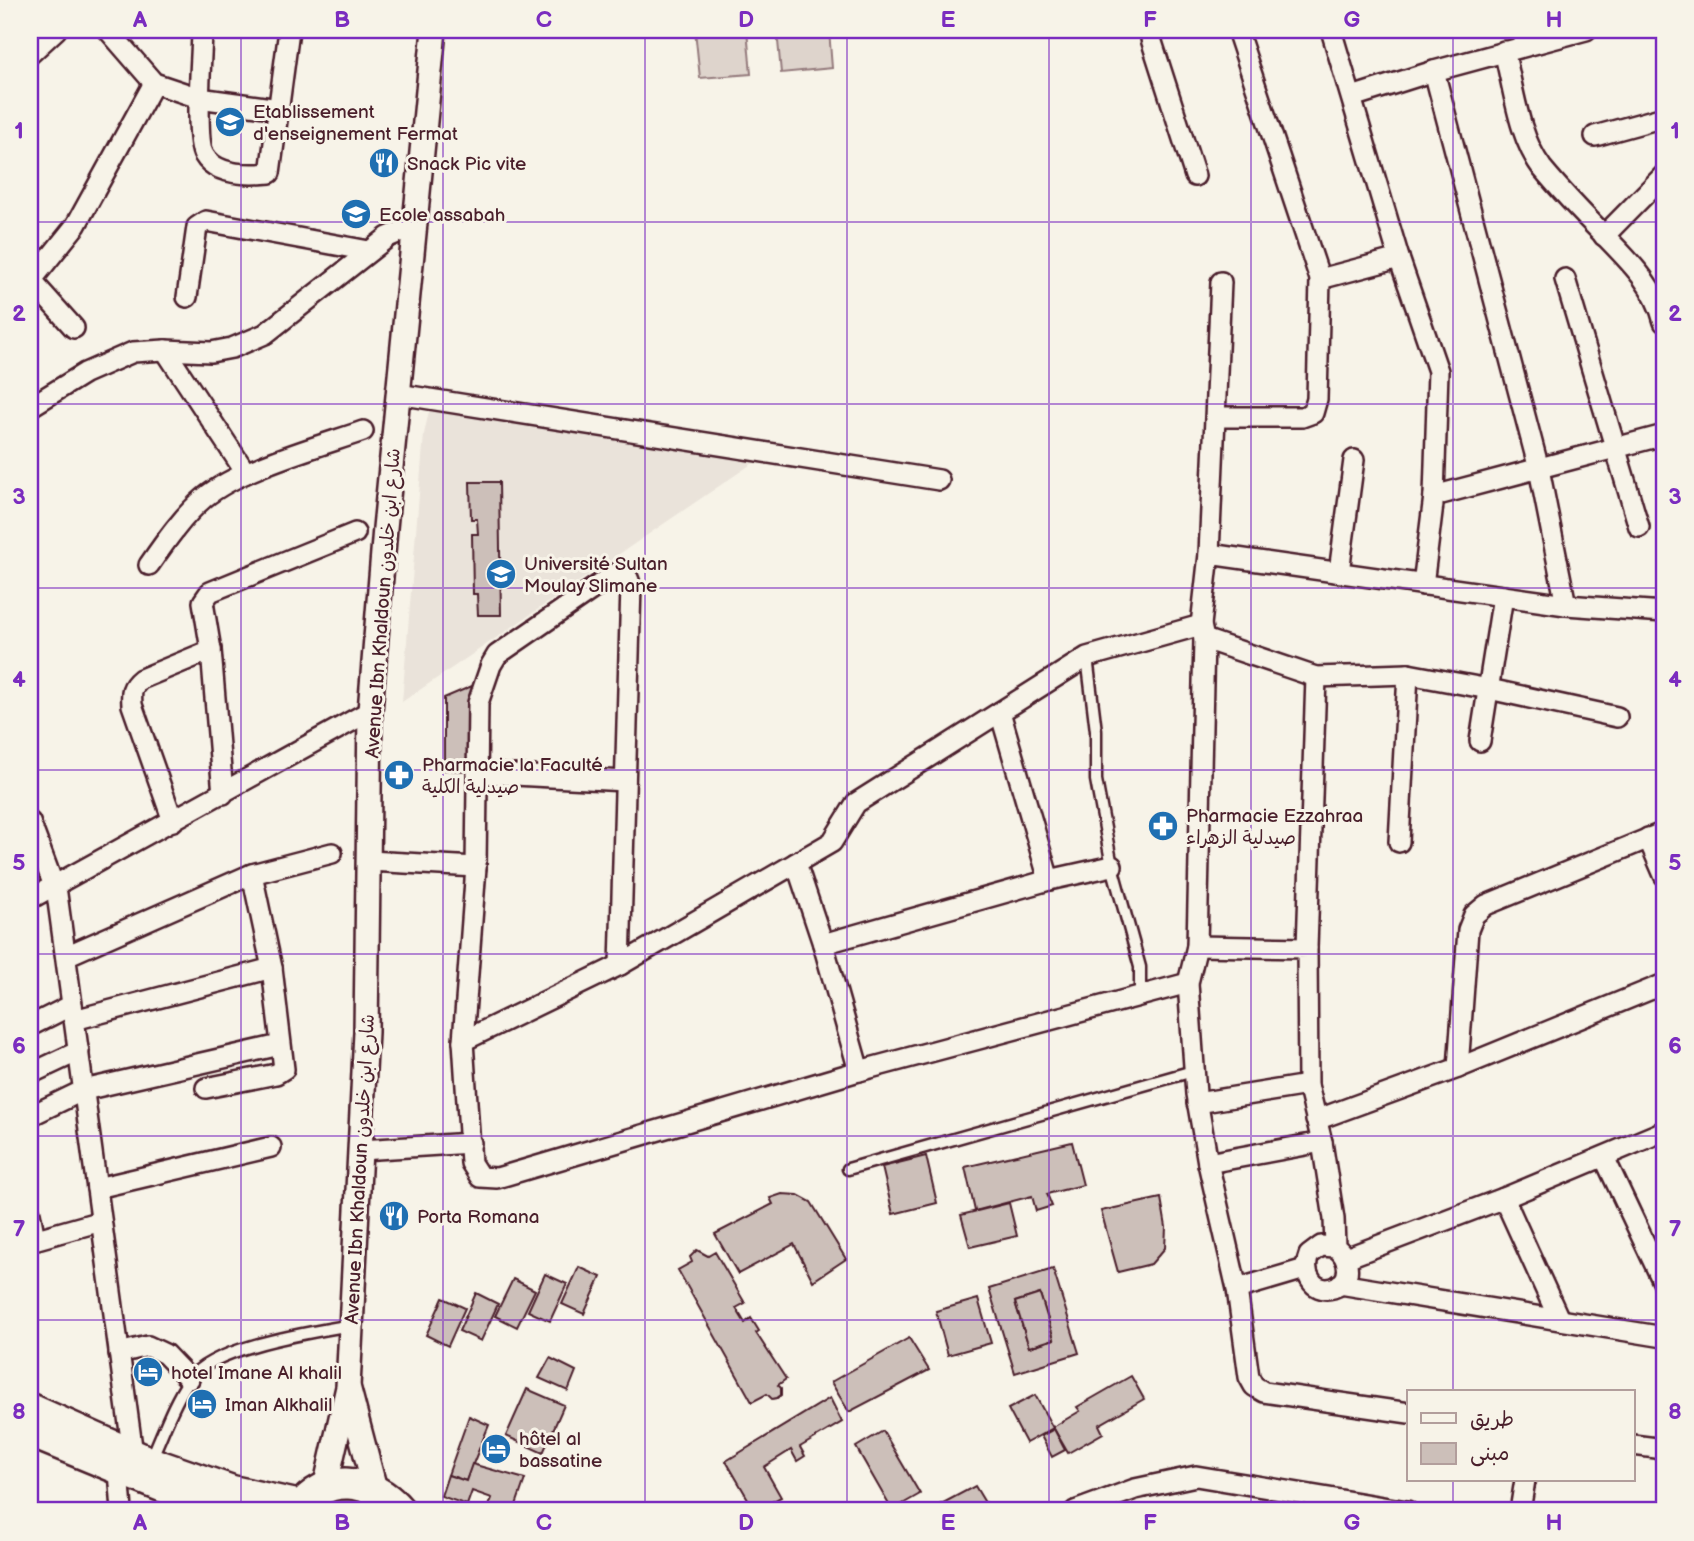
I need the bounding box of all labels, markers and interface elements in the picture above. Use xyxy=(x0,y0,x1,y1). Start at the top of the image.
text: A xyxy=(132,6,148,34)
text: B xyxy=(334,6,350,34)
text: C xyxy=(536,6,552,34)
text: D xyxy=(738,6,754,34)
text: E xyxy=(941,6,956,34)
text: F xyxy=(1143,6,1157,34)
text: G xyxy=(1344,6,1361,34)
text: H xyxy=(1545,6,1563,34)
place label: Etablissement d'enseignement Fermat xyxy=(253,101,458,146)
school or university icon: Etablissement d'enseignement Fermat xyxy=(213,105,247,139)
text: 1 xyxy=(14,117,24,145)
text: 1 xyxy=(1670,117,1680,145)
restaurant icon: Snack Pic vite xyxy=(367,146,401,180)
place label: Snack Pic vite xyxy=(407,153,526,176)
school or university icon: Ecole assabah xyxy=(339,197,373,231)
place label: Ecole assabah xyxy=(379,204,505,227)
text: 2 xyxy=(12,300,26,328)
text: 2 xyxy=(1668,300,1682,328)
street label: Avenue Ibn Khaldoun شارع ابن خلدون xyxy=(361,447,407,759)
text: 3 xyxy=(12,483,26,511)
text: 3 xyxy=(1668,483,1682,511)
place label: Université Sultan Moulay Slimane xyxy=(524,553,668,598)
school or university icon: Université Sultan Moulay Slimane xyxy=(484,557,518,591)
text: 4 xyxy=(12,666,26,694)
text: 4 xyxy=(1668,666,1682,694)
place label: Pharmacie la Faculté صيدلية الكلية xyxy=(422,754,603,799)
pharmacy icon: Pharmacie la Faculté صيدلية الكلية xyxy=(382,758,416,792)
place label: Pharmacie Ezzahraa صيدلية الزهراء xyxy=(1186,805,1363,850)
pharmacy icon: Pharmacie Ezzahraa صيدلية الزهراء xyxy=(1146,809,1180,843)
text: 5 xyxy=(12,849,26,877)
text: 5 xyxy=(1668,849,1682,877)
street label: Avenue Ibn Khaldoun شارع ابن خلدون xyxy=(341,1013,381,1325)
text: 6 xyxy=(12,1032,26,1060)
text: 6 xyxy=(1668,1032,1682,1060)
restaurant icon: Porta Romana xyxy=(377,1199,411,1233)
place label: Porta Romana xyxy=(417,1206,539,1229)
text: 7 xyxy=(13,1215,26,1243)
text: 7 xyxy=(1669,1215,1682,1243)
hotel icon: hotel Imane Al khalil xyxy=(131,1355,165,1389)
place label: hotel Imane Al khalil xyxy=(171,1362,342,1385)
hotel icon: Iman Alkhalil xyxy=(185,1387,219,1421)
legend xyxy=(1407,1390,1634,1482)
place label: Iman Alkhalil xyxy=(225,1394,333,1417)
text: 8 xyxy=(12,1398,26,1426)
text: 8 xyxy=(1668,1398,1682,1426)
text: طريق xyxy=(1470,1407,1514,1432)
place label: hôtel al bassatine xyxy=(519,1428,602,1473)
hotel icon: hôtel al bassatine xyxy=(479,1432,513,1466)
text: مبنى xyxy=(1470,1441,1509,1467)
text: A xyxy=(132,1509,148,1537)
text: B xyxy=(334,1509,350,1537)
text: C xyxy=(536,1509,552,1537)
text: D xyxy=(738,1509,754,1537)
text: E xyxy=(941,1509,956,1537)
text: F xyxy=(1143,1509,1157,1537)
text: G xyxy=(1344,1509,1361,1537)
text: H xyxy=(1545,1509,1563,1537)

